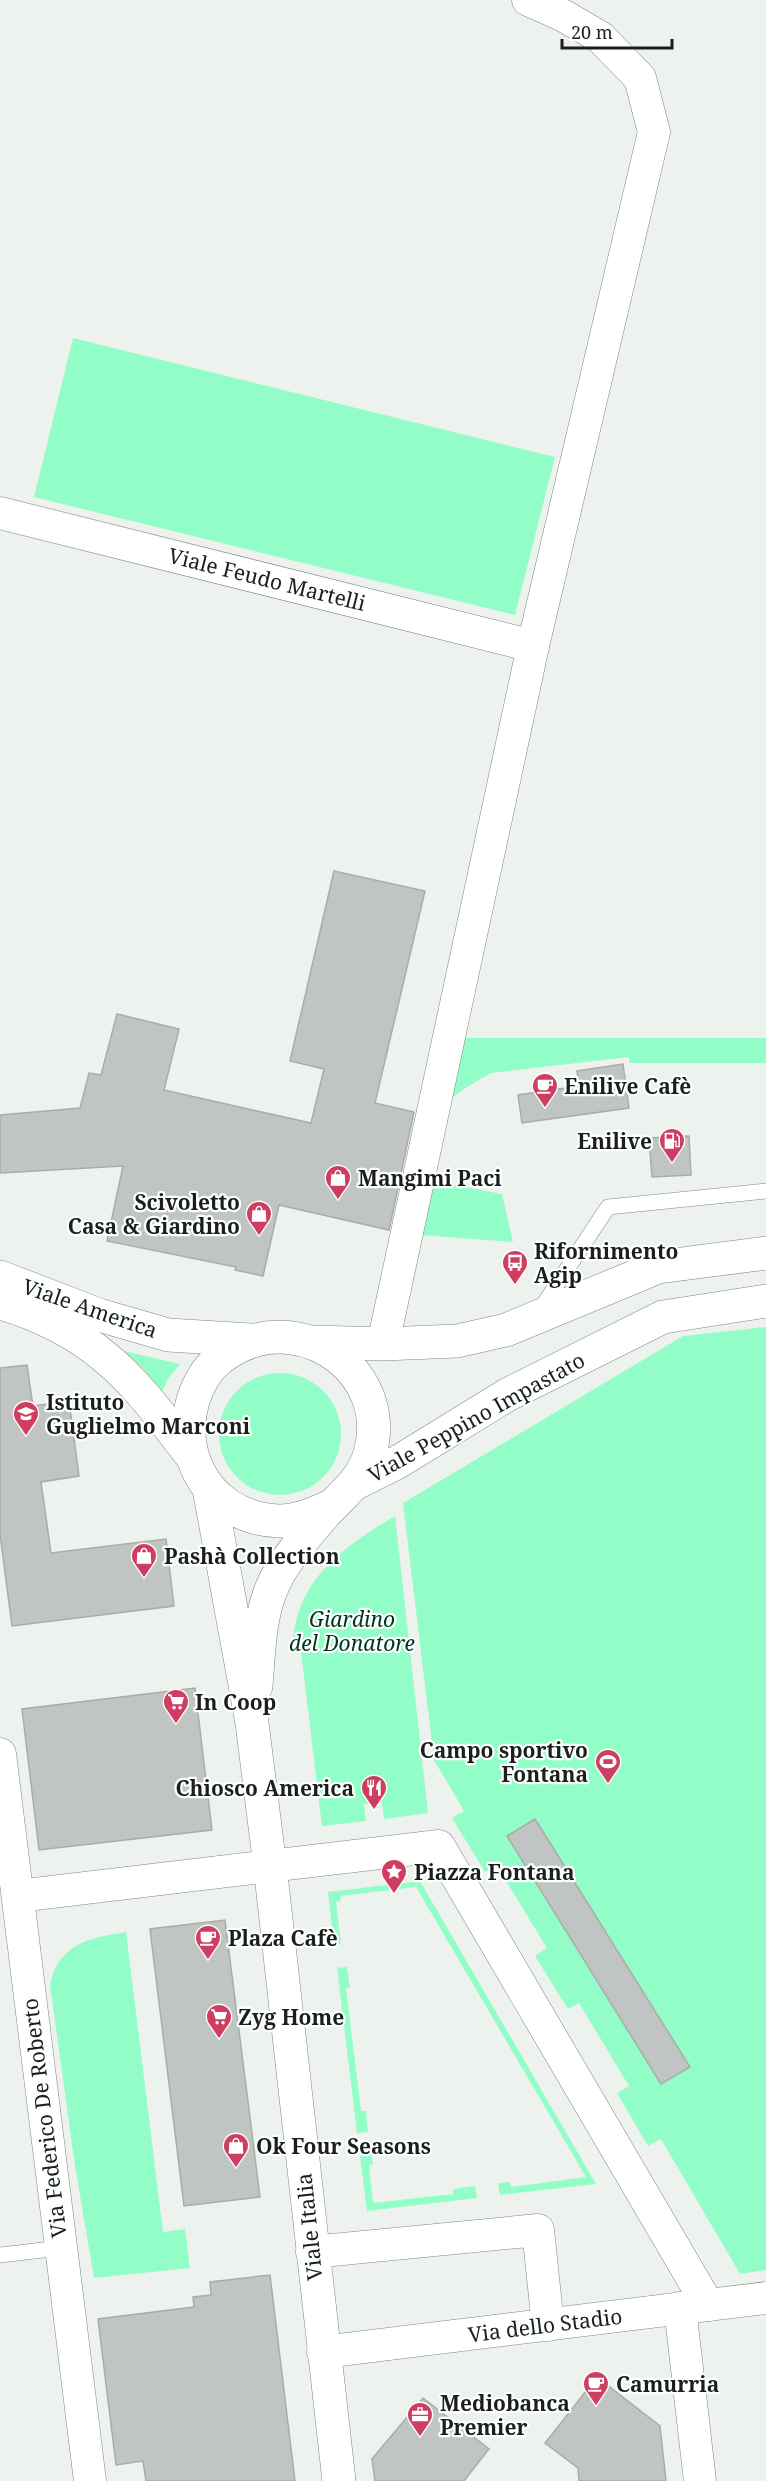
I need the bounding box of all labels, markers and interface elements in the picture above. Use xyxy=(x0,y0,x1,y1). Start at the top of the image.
scale bar xyxy=(562,12,672,50)
text: 20 m xyxy=(571,20,613,44)
street label: Viale Feudo Martelli xyxy=(165,541,369,617)
cafe icon: Enilive Cafè xyxy=(530,1071,560,1109)
place label: Enilive Cafè xyxy=(564,1072,691,1100)
fuel station icon: Enilive xyxy=(657,1126,687,1164)
place label: Enilive xyxy=(577,1127,652,1155)
shop icon: Mangimi Paci xyxy=(323,1163,353,1201)
place label: Mangimi Paci xyxy=(358,1164,502,1192)
place label: Scivoletto Casa & Giardino xyxy=(68,1188,240,1240)
shop icon: Scivoletto Casa & Giardino xyxy=(244,1199,274,1237)
place label: Rifornimento Agip xyxy=(534,1237,678,1289)
bus stop icon: Rifornimento Agip xyxy=(500,1248,530,1286)
street label: Viale America xyxy=(19,1272,161,1344)
street label: Viale Peppino Impastato xyxy=(363,1346,589,1488)
place label: Istituto Guglielmo Marconi xyxy=(46,1388,251,1440)
school or university icon: Istituto Guglielmo Marconi xyxy=(11,1399,41,1437)
shop icon: Pashà Collection xyxy=(129,1541,159,1579)
place label: Pashà Collection xyxy=(164,1542,340,1570)
park label: Giardino del Donatore xyxy=(289,1605,415,1657)
supermarket icon: In Coop xyxy=(161,1687,191,1725)
place label: In Coop xyxy=(195,1688,276,1716)
place label: Campo sportivo Fontana xyxy=(420,1736,588,1788)
sports icon: Campo sportivo Fontana xyxy=(593,1747,623,1785)
restaurant icon: Chiosco America xyxy=(359,1773,389,1811)
place label: Chiosco America xyxy=(176,1774,354,1802)
place icon: Piazza Fontana xyxy=(379,1857,409,1895)
place label: Piazza Fontana xyxy=(414,1858,574,1886)
cafe icon: Plaza Cafè xyxy=(193,1923,223,1961)
place label: Plaza Cafè xyxy=(228,1924,338,1952)
street label: Via Federico De Roberto xyxy=(15,1997,73,2239)
supermarket icon: Zyg Home xyxy=(204,2002,234,2040)
place label: Zyg Home xyxy=(238,2003,344,2031)
shop icon: Ok Four Seasons xyxy=(221,2131,251,2169)
place label: Ok Four Seasons xyxy=(256,2132,431,2160)
street label: Viale Italia xyxy=(289,2172,329,2282)
street label: Via dello Stadio xyxy=(466,2302,624,2348)
cafe icon: Camurria xyxy=(581,2369,611,2407)
place label: Camurria xyxy=(616,2370,719,2398)
place label: Mediobanca Premier xyxy=(440,2389,570,2441)
office icon: Mediobanca Premier xyxy=(405,2400,435,2438)

